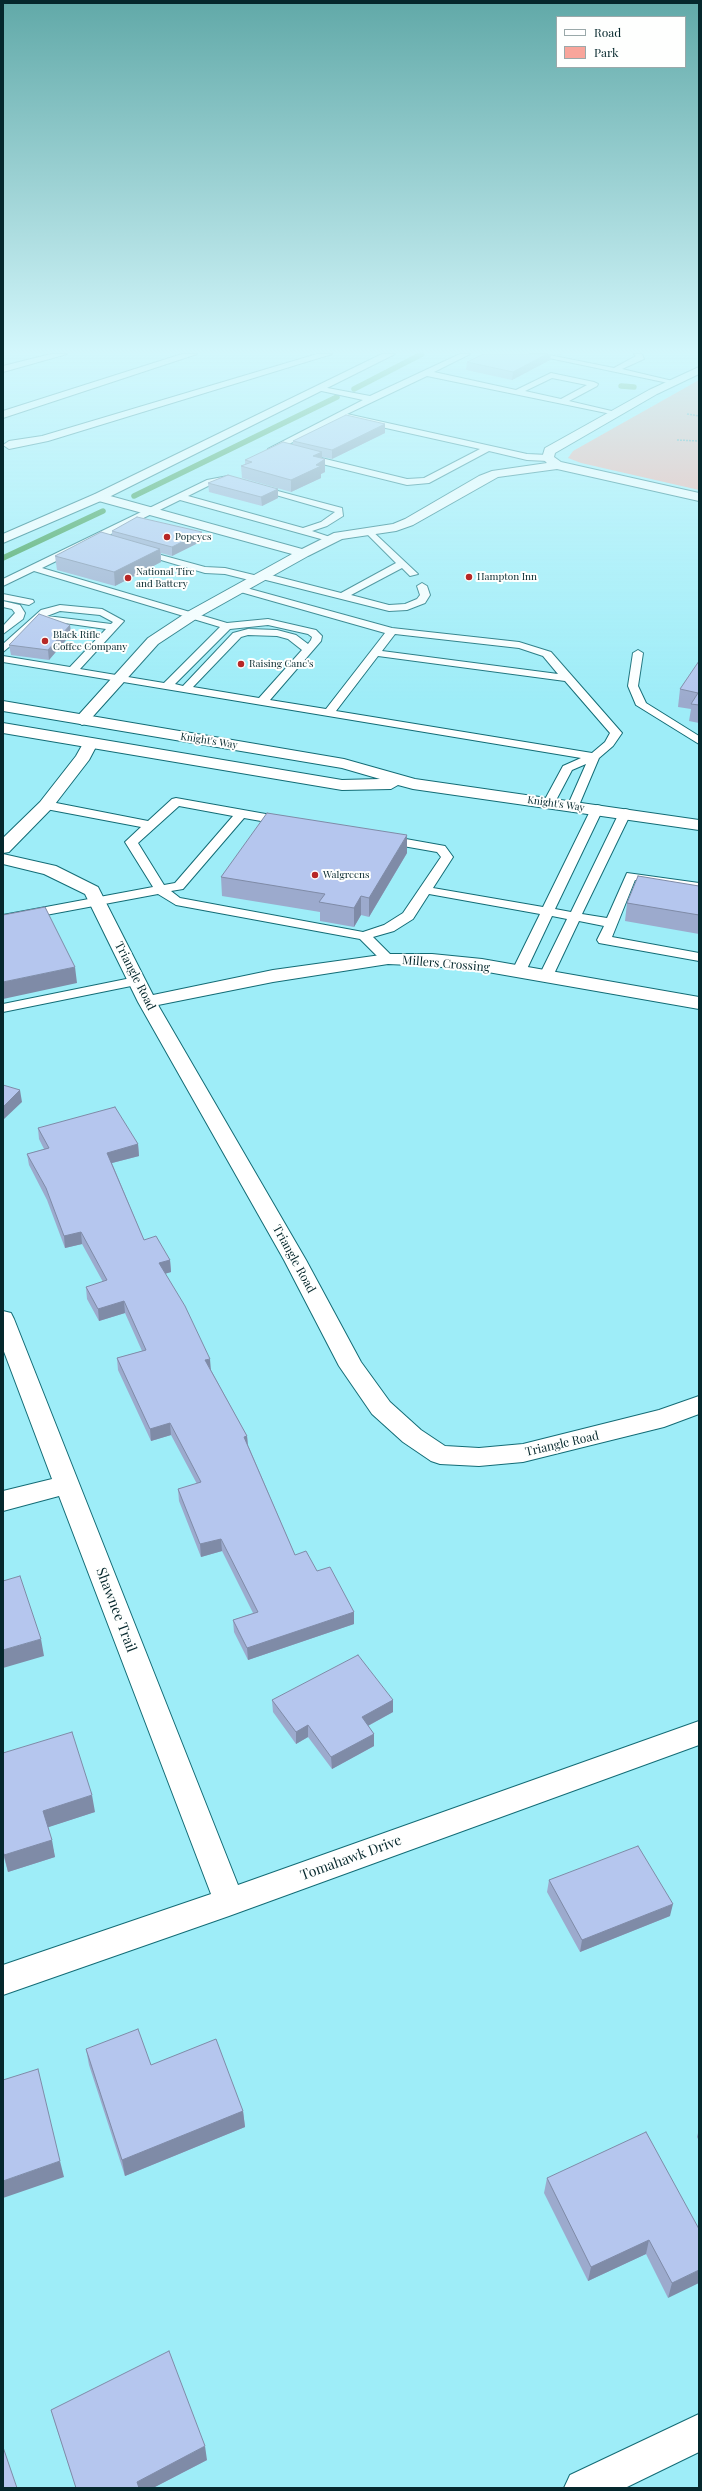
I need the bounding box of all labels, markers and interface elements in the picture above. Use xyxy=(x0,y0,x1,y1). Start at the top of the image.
legend xyxy=(556,16,686,68)
text: Road xyxy=(594,24,621,40)
text: Park xyxy=(594,44,619,60)
place label: Popeyes xyxy=(175,531,211,543)
marker: Popeyes xyxy=(162,532,172,542)
place label: National Tire and Battery xyxy=(136,566,195,590)
place label: Hampton Inn xyxy=(477,571,537,583)
marker: Hampton Inn xyxy=(464,572,474,582)
marker: National Tire and Battery xyxy=(123,573,133,583)
place label: Black Rifle Coffee Company xyxy=(53,629,127,652)
marker: Black Rifle Coffee Company xyxy=(40,636,50,646)
place label: Raising Cane's xyxy=(249,658,314,670)
marker: Raising Cane's xyxy=(236,659,246,669)
street label: Knight's Way xyxy=(180,731,238,751)
street label: Knight's Way xyxy=(527,794,585,814)
place label: Walgreens xyxy=(323,869,369,881)
marker: Walgreens xyxy=(310,870,320,880)
street label: Triangle Road xyxy=(111,939,159,1013)
street label: Millers Crossing xyxy=(402,953,490,975)
street label: Triangle Road xyxy=(269,1223,319,1295)
street label: Triangle Road xyxy=(524,1429,600,1459)
street label: Shawnee Trail xyxy=(92,1565,140,1655)
street label: Tomahawk Drive xyxy=(298,1832,404,1884)

